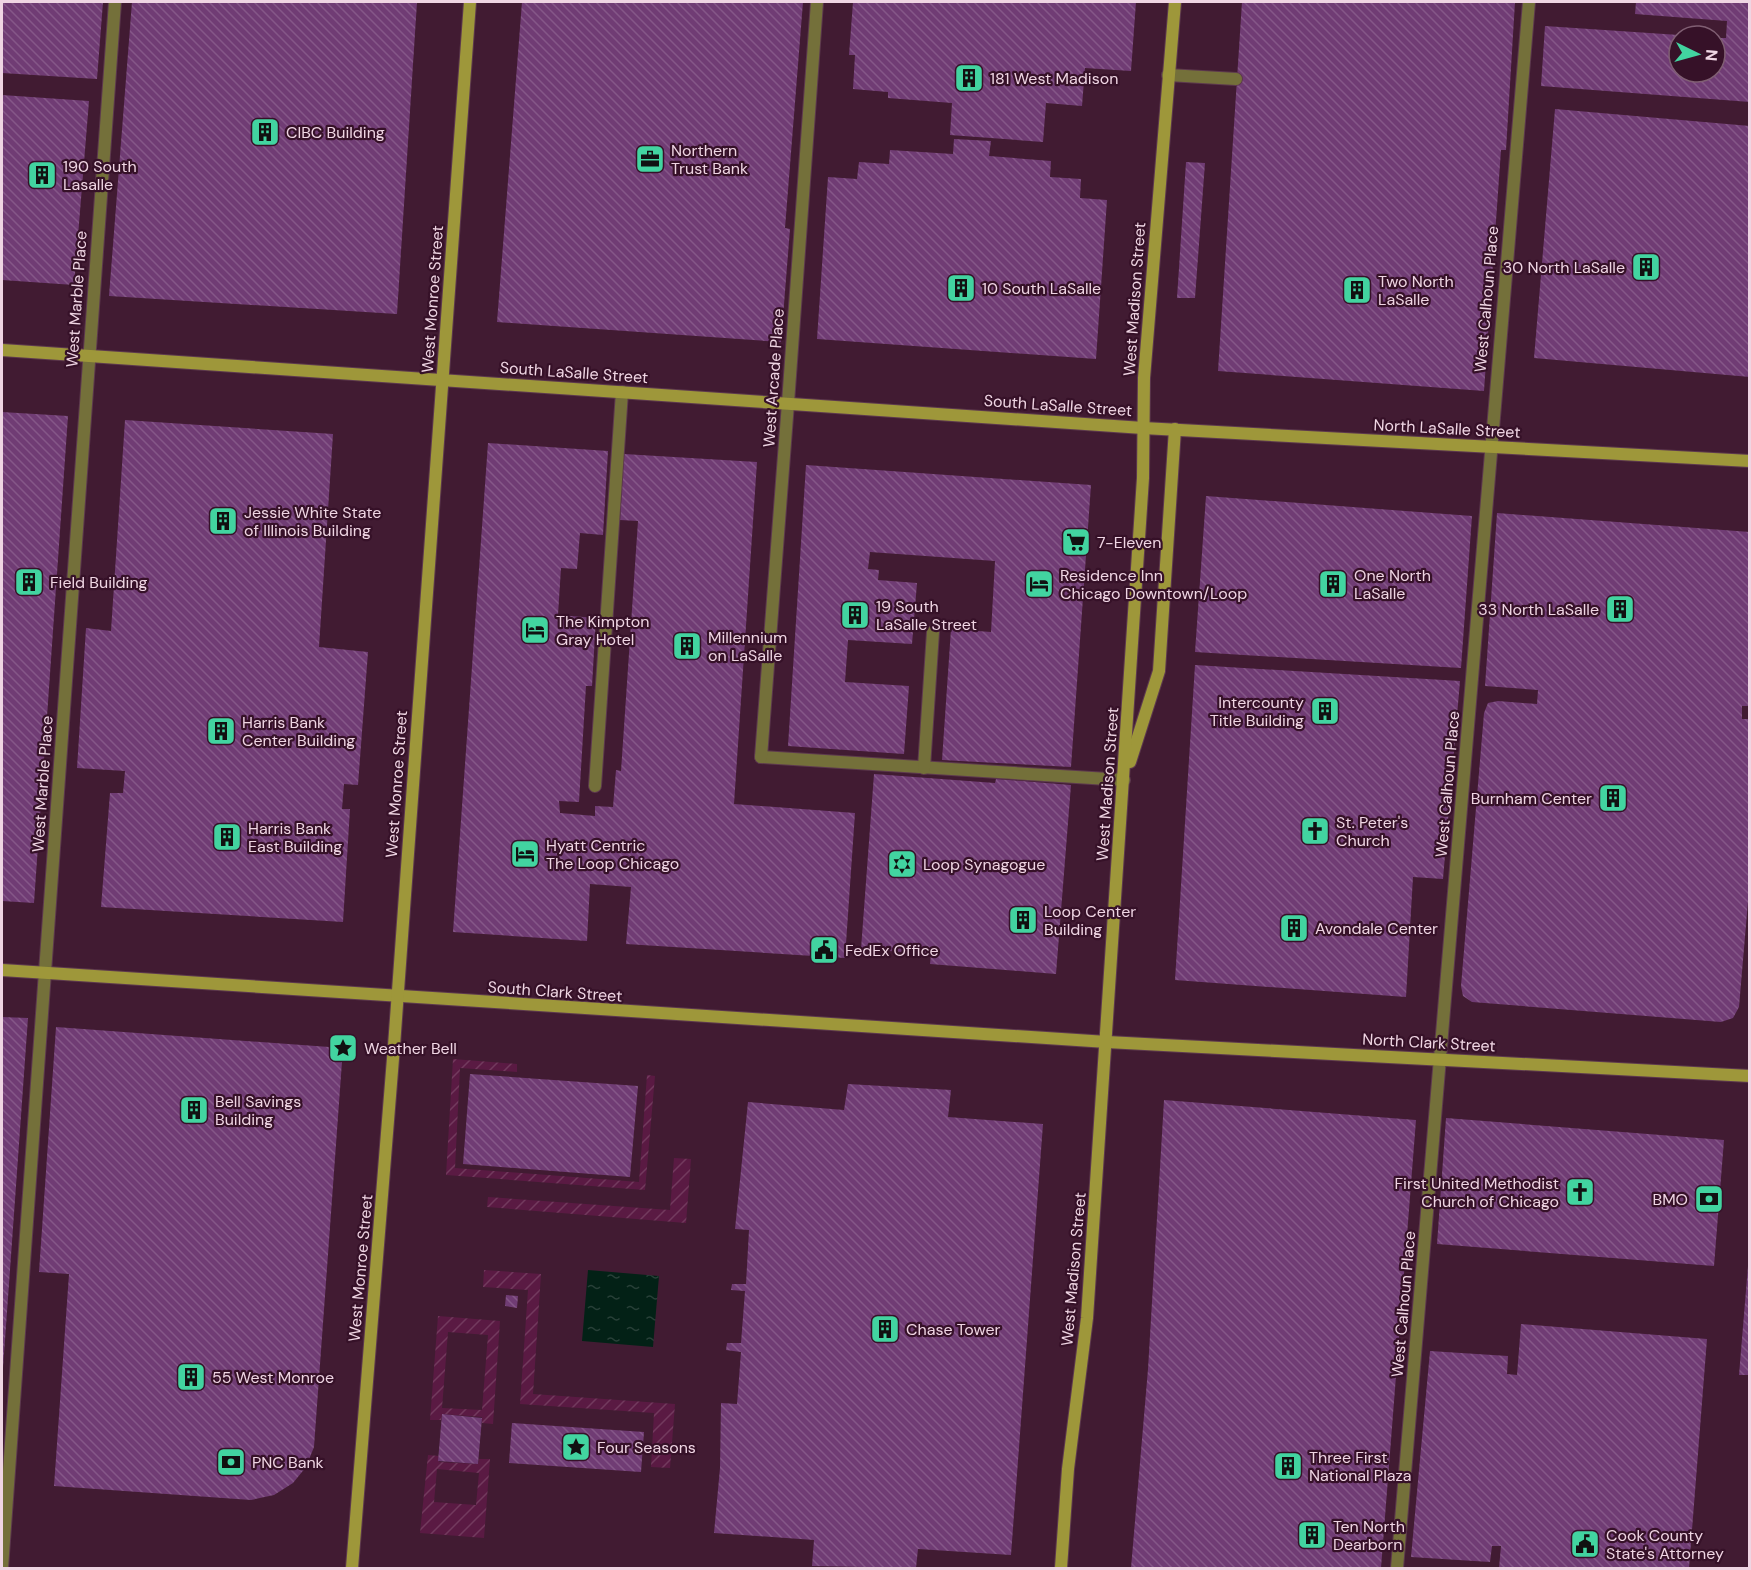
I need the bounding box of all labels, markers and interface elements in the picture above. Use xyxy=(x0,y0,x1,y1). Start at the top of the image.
north arrow xyxy=(1667,24,1727,84)
text: N xyxy=(1700,49,1722,62)
building icon: 181 West Madison xyxy=(953,62,985,94)
place label: 181 West Madison xyxy=(990,68,1118,89)
building icon: CIBC Building xyxy=(249,116,281,148)
place label: CIBC Building xyxy=(286,122,385,143)
place label: Northern Trust Bank xyxy=(671,140,748,179)
office icon: Northern Trust Bank xyxy=(634,143,666,175)
place label: 190 South Lasalle xyxy=(63,156,137,195)
building icon: 190 South Lasalle xyxy=(26,159,58,191)
street label: West Madison Street xyxy=(1119,221,1150,377)
street label: West Monroe Street xyxy=(417,225,448,374)
street label: West Calhoun Place xyxy=(1470,225,1503,373)
street label: West Marble Place xyxy=(61,230,92,368)
building icon: 30 North LaSalle xyxy=(1630,251,1662,283)
place label: 30 North LaSalle xyxy=(1503,257,1625,278)
place label: Two North LaSalle xyxy=(1378,271,1454,310)
building icon: 10 South LaSalle xyxy=(945,272,977,304)
building icon: Two North LaSalle xyxy=(1341,274,1373,306)
place label: 10 South LaSalle xyxy=(982,278,1101,299)
street label: West Arcade Place xyxy=(758,308,789,448)
street label: South LaSalle Street xyxy=(499,357,649,388)
street label: South LaSalle Street xyxy=(983,390,1133,421)
street label: North LaSalle Street xyxy=(1373,414,1521,443)
place label: Jessie White State of Illinois Building xyxy=(244,502,381,541)
building icon: Jessie White State of Illinois Building xyxy=(207,505,239,537)
supermarket icon: 7-Eleven xyxy=(1060,526,1092,558)
place label: 7-Eleven xyxy=(1097,532,1161,553)
place label: Residence Inn Chicago Downtown/Loop xyxy=(1060,565,1247,604)
place label: One North LaSalle xyxy=(1354,565,1431,604)
building icon: Field Building xyxy=(13,566,45,598)
hotel icon: Residence Inn Chicago Downtown/Loop xyxy=(1023,568,1055,600)
building icon: One North LaSalle xyxy=(1317,568,1349,600)
place label: Field Building xyxy=(50,572,148,593)
building icon: 33 North LaSalle xyxy=(1604,593,1636,625)
place label: 19 South LaSalle Street xyxy=(876,596,977,635)
building icon: 19 South LaSalle Street xyxy=(839,599,871,631)
place label: 33 North LaSalle xyxy=(1478,599,1599,620)
place label: The Kimpton Gray Hotel xyxy=(556,611,649,650)
hotel icon: The Kimpton Gray Hotel xyxy=(519,614,551,646)
place label: Millennium on LaSalle xyxy=(708,627,787,666)
building icon: Millennium on LaSalle xyxy=(671,630,703,662)
place label: Intercounty Title Building xyxy=(1210,692,1304,731)
building icon: Intercounty Title Building xyxy=(1309,695,1341,727)
street label: West Madison Street xyxy=(1092,706,1123,862)
street label: West Monroe Street xyxy=(381,710,412,859)
street label: West Calhoun Place xyxy=(1431,710,1464,858)
place label: Harris Bank Center Building xyxy=(242,712,355,751)
street label: West Marble Place xyxy=(27,715,58,853)
building icon: Harris Bank Center Building xyxy=(205,715,237,747)
building icon: Burnham Center xyxy=(1597,782,1629,814)
place label: Burnham Center xyxy=(1471,788,1592,809)
place label: St. Peter's Church xyxy=(1336,812,1408,851)
church icon: St. Peter's Church xyxy=(1299,815,1331,847)
place label: Harris Bank East Building xyxy=(248,818,342,857)
building icon: Harris Bank East Building xyxy=(211,821,243,853)
place label: Hyatt Centric The Loop Chicago xyxy=(546,835,679,874)
hotel icon: Hyatt Centric The Loop Chicago xyxy=(509,838,541,870)
synagogue icon: Loop Synagogue xyxy=(886,848,918,880)
place label: Loop Synagogue xyxy=(923,854,1045,875)
place label: Loop Center Building xyxy=(1044,901,1136,940)
building icon: Loop Center Building xyxy=(1007,904,1039,936)
building icon: Avondale Center xyxy=(1278,912,1310,944)
place label: Avondale Center xyxy=(1315,918,1438,939)
public building icon: FedEx Office xyxy=(808,934,840,966)
place label: FedEx Office xyxy=(845,940,939,961)
street label: South Clark Street xyxy=(487,976,623,1007)
street label: North Clark Street xyxy=(1362,1029,1496,1056)
place icon: Weather Bell xyxy=(327,1032,359,1064)
place label: Weather Bell xyxy=(364,1038,457,1059)
place label: Bell Savings Building xyxy=(215,1091,301,1130)
building icon: Bell Savings Building xyxy=(178,1094,210,1126)
place label: First United Methodist Church of Chicago xyxy=(1394,1173,1559,1212)
church icon: First United Methodist Church of Chicago xyxy=(1564,1176,1596,1208)
bank icon: BMO xyxy=(1693,1183,1725,1215)
place label: BMO xyxy=(1653,1189,1688,1210)
street label: West Madison Street xyxy=(1056,1191,1091,1347)
street label: West Monroe Street xyxy=(344,1193,377,1343)
street label: West Calhoun Place xyxy=(1387,1230,1420,1378)
building icon: Chase Tower xyxy=(869,1313,901,1345)
place label: Chase Tower xyxy=(906,1319,1000,1340)
building icon: 55 West Monroe xyxy=(175,1361,207,1393)
place label: 55 West Monroe xyxy=(212,1367,334,1388)
place icon: Four Seasons xyxy=(560,1431,592,1463)
place label: Four Seasons xyxy=(597,1437,696,1458)
bank icon: PNC Bank xyxy=(215,1446,247,1478)
place label: Three First National Plaza xyxy=(1309,1447,1411,1486)
building icon: Three First National Plaza xyxy=(1272,1450,1304,1482)
place label: PNC Bank xyxy=(252,1452,324,1473)
place label: Ten North Dearborn xyxy=(1333,1516,1405,1555)
building icon: Ten North Dearborn xyxy=(1296,1519,1328,1551)
place label: Cook County State's Attorney xyxy=(1606,1525,1724,1564)
public building icon: Cook County State's Attorney xyxy=(1569,1528,1601,1560)

